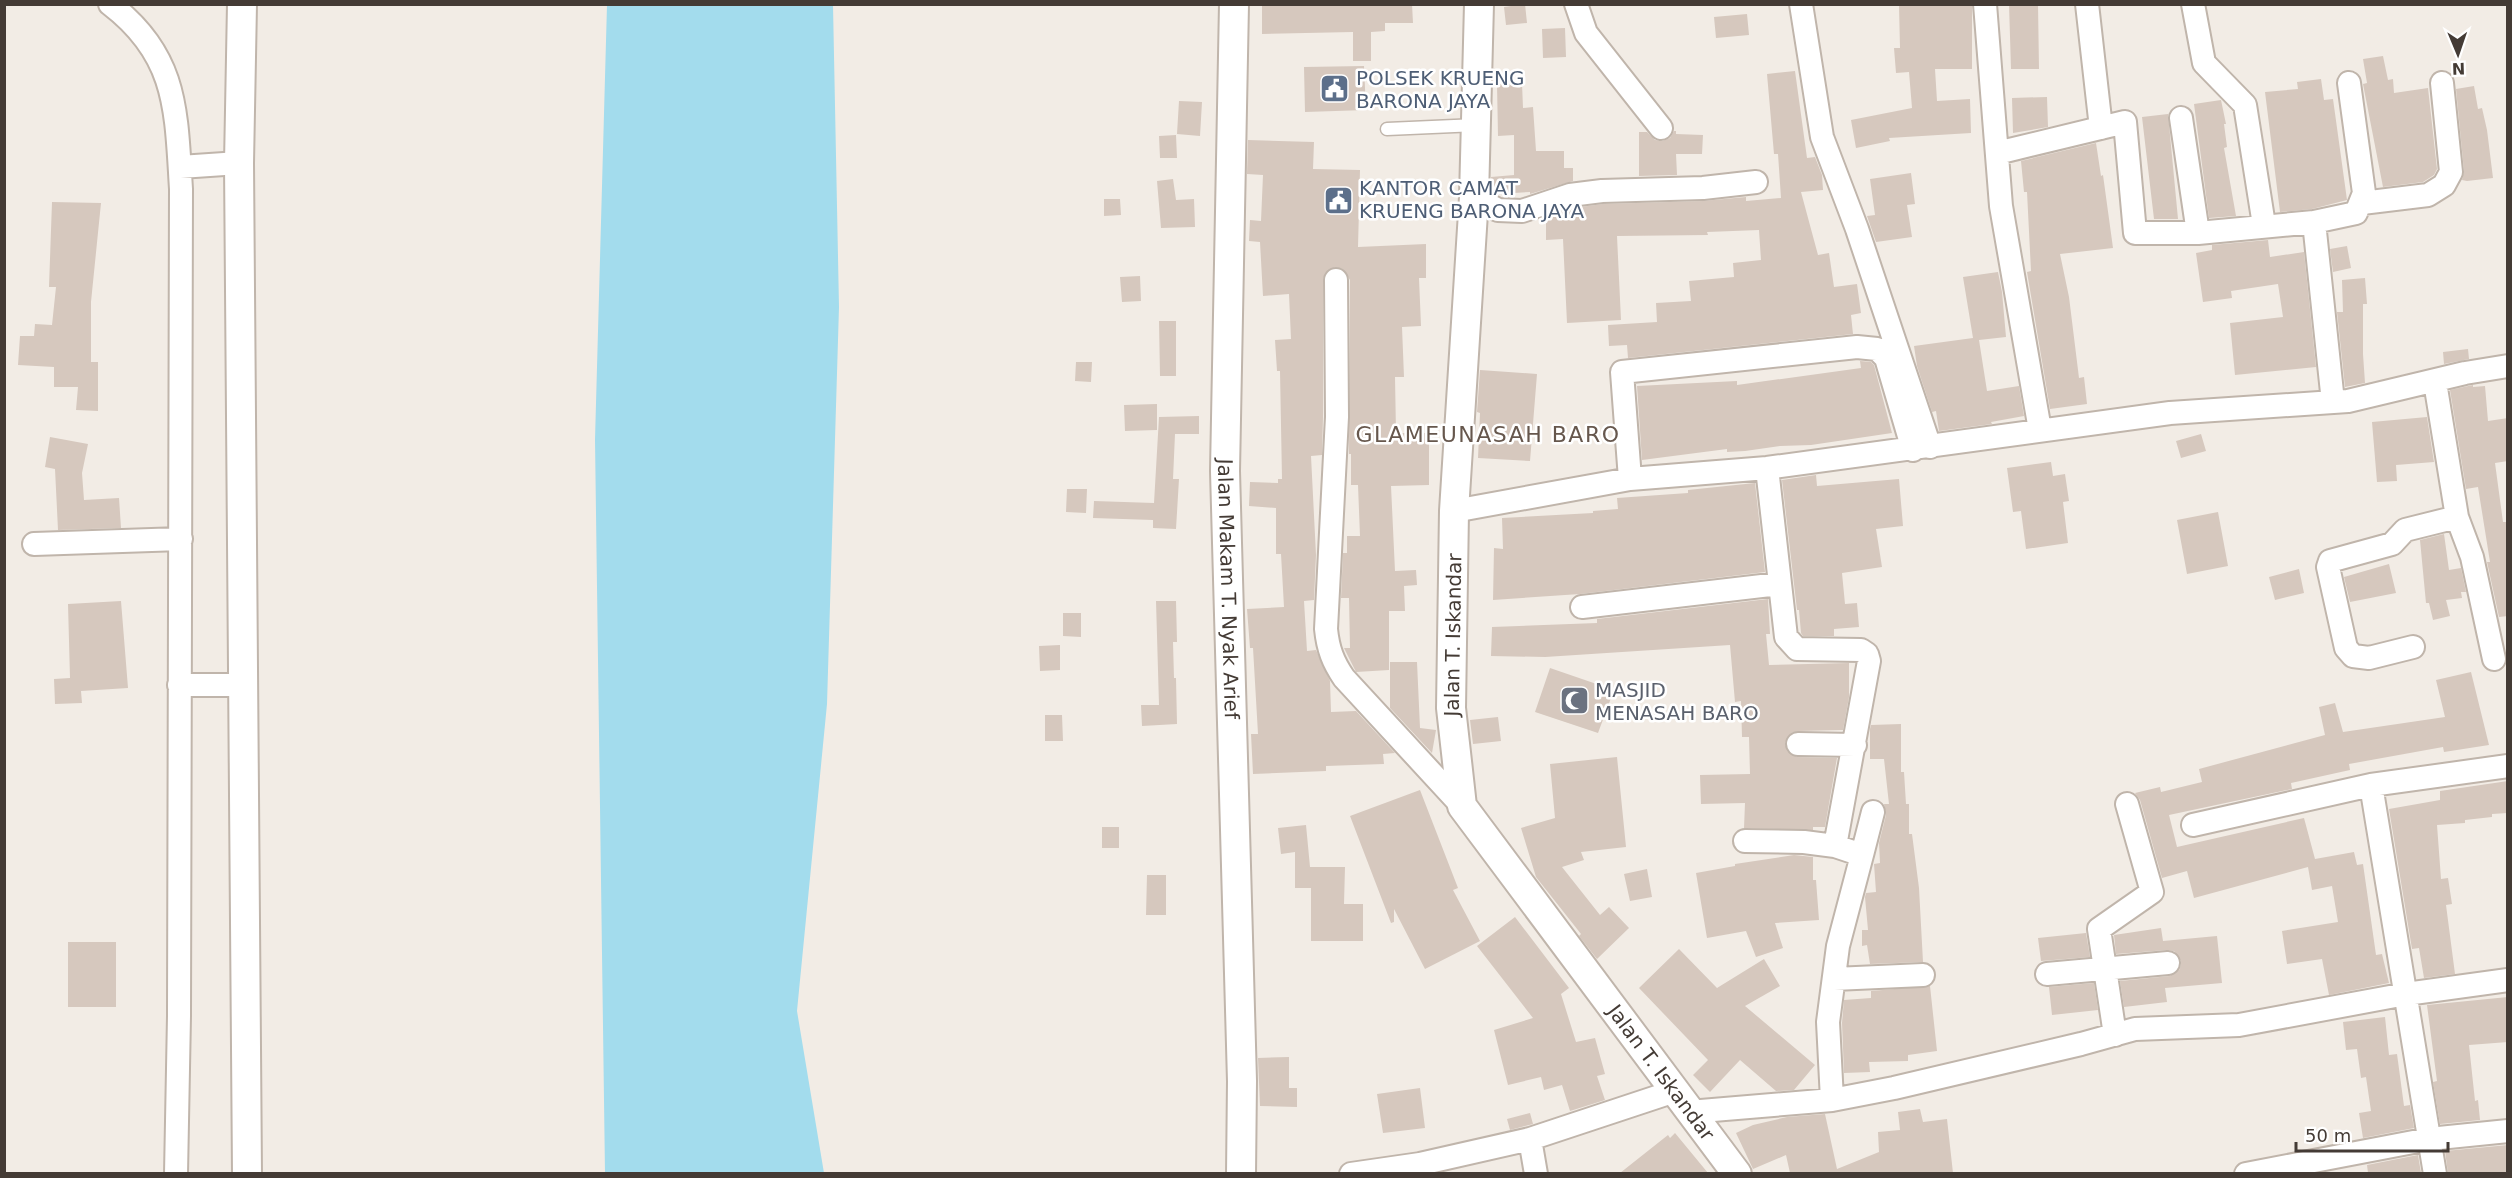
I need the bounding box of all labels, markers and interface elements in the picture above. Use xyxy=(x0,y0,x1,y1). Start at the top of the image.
north arrow xyxy=(2428,24,2488,84)
text: N xyxy=(2451,59,2466,78)
place label: POLSEK KRUENG BARONA JAYA xyxy=(1356,66,1525,113)
public building icon: POLSEK KRUENG BARONA JAYA xyxy=(1319,73,1351,105)
place label: KANTOR CAMAT KRUENG BARONA JAYA xyxy=(1359,176,1584,223)
public building icon: KANTOR CAMAT KRUENG BARONA JAYA xyxy=(1322,184,1354,216)
district label: GLAMEUNASAH BARO xyxy=(1355,422,1621,447)
street label: Jalan Makam T. Nyak Arief xyxy=(1213,457,1244,720)
street label: Jalan T. Iskandar xyxy=(1440,552,1466,719)
place label: MASJID MENASAH BARO xyxy=(1595,678,1759,725)
mosque icon: MASJID MENASAH BARO xyxy=(1558,685,1590,717)
street label: Jalan T. Iskandar xyxy=(1601,998,1720,1146)
scale bar xyxy=(2296,1115,2448,1153)
text: 50 m xyxy=(2305,1125,2351,1146)

